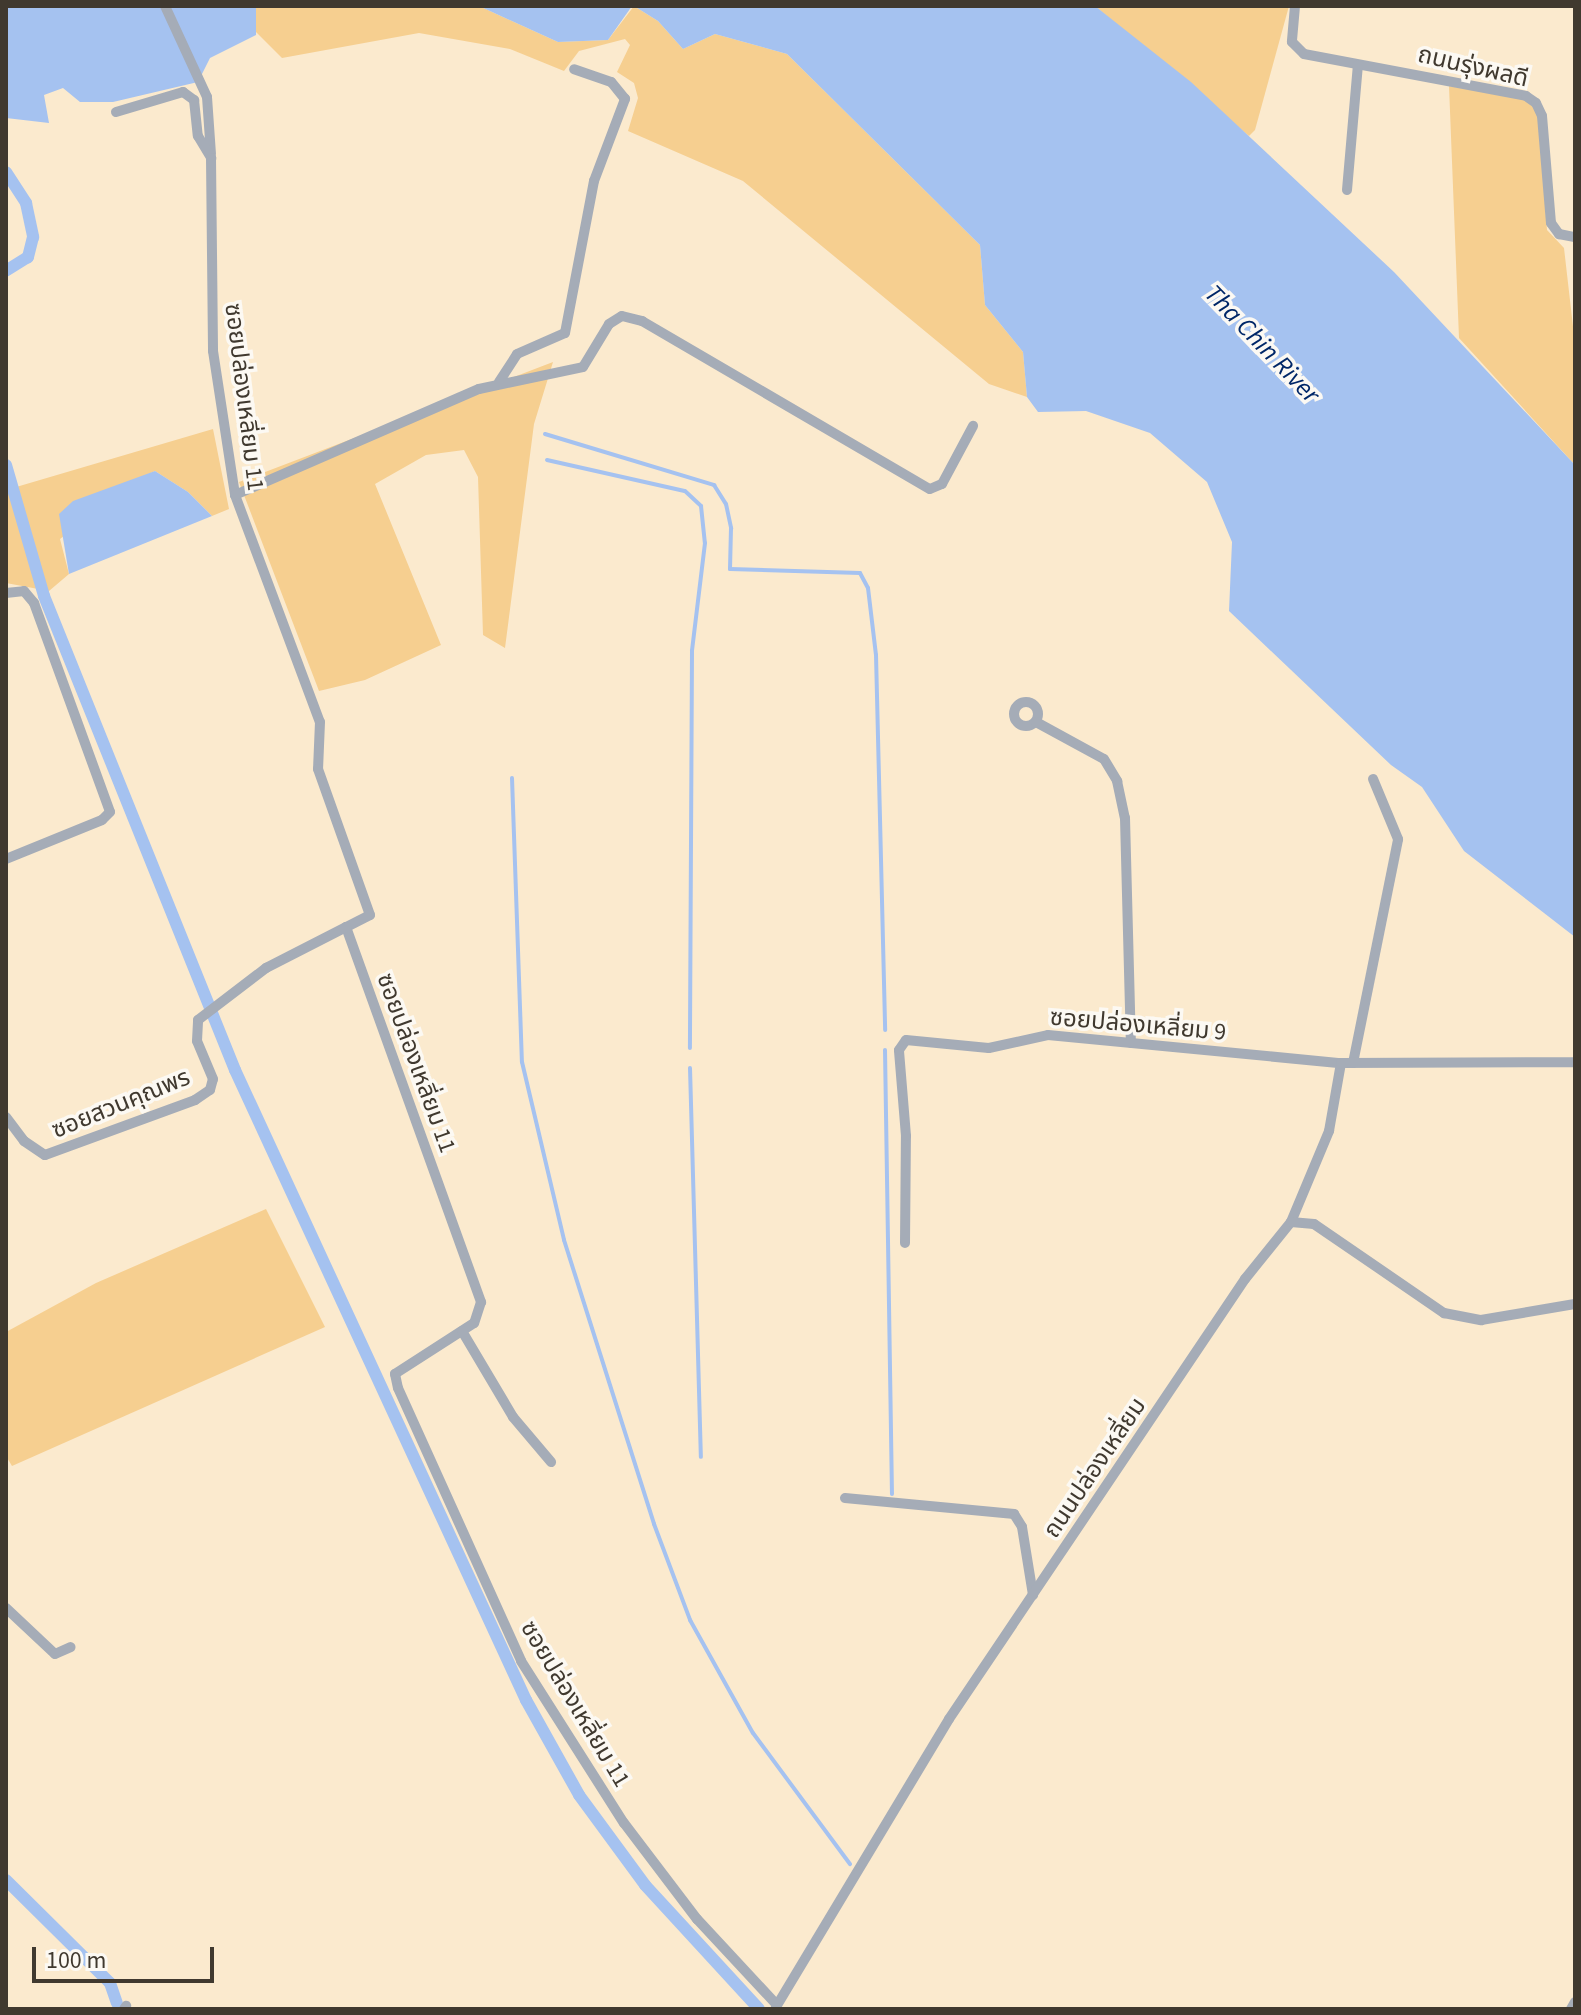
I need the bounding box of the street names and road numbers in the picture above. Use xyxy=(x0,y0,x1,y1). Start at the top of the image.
street label: ถนนรุ่งผลดี xyxy=(1415,40,1531,94)
street label: ซอยปล่องเหลี่ยม 11 xyxy=(218,302,270,492)
street label: ซอยปล่องเหลี่ยม 11 xyxy=(370,969,462,1157)
street label: ซอยปล่องเหลี่ยม 9 xyxy=(1049,1003,1227,1047)
street label: ซอยสวนคุณพร xyxy=(48,1063,194,1145)
street label: ถนนปล่องเหลี่ยม xyxy=(1038,1393,1152,1543)
street label: ซอยปล่องเหลี่ยม 11 xyxy=(514,1616,636,1792)

